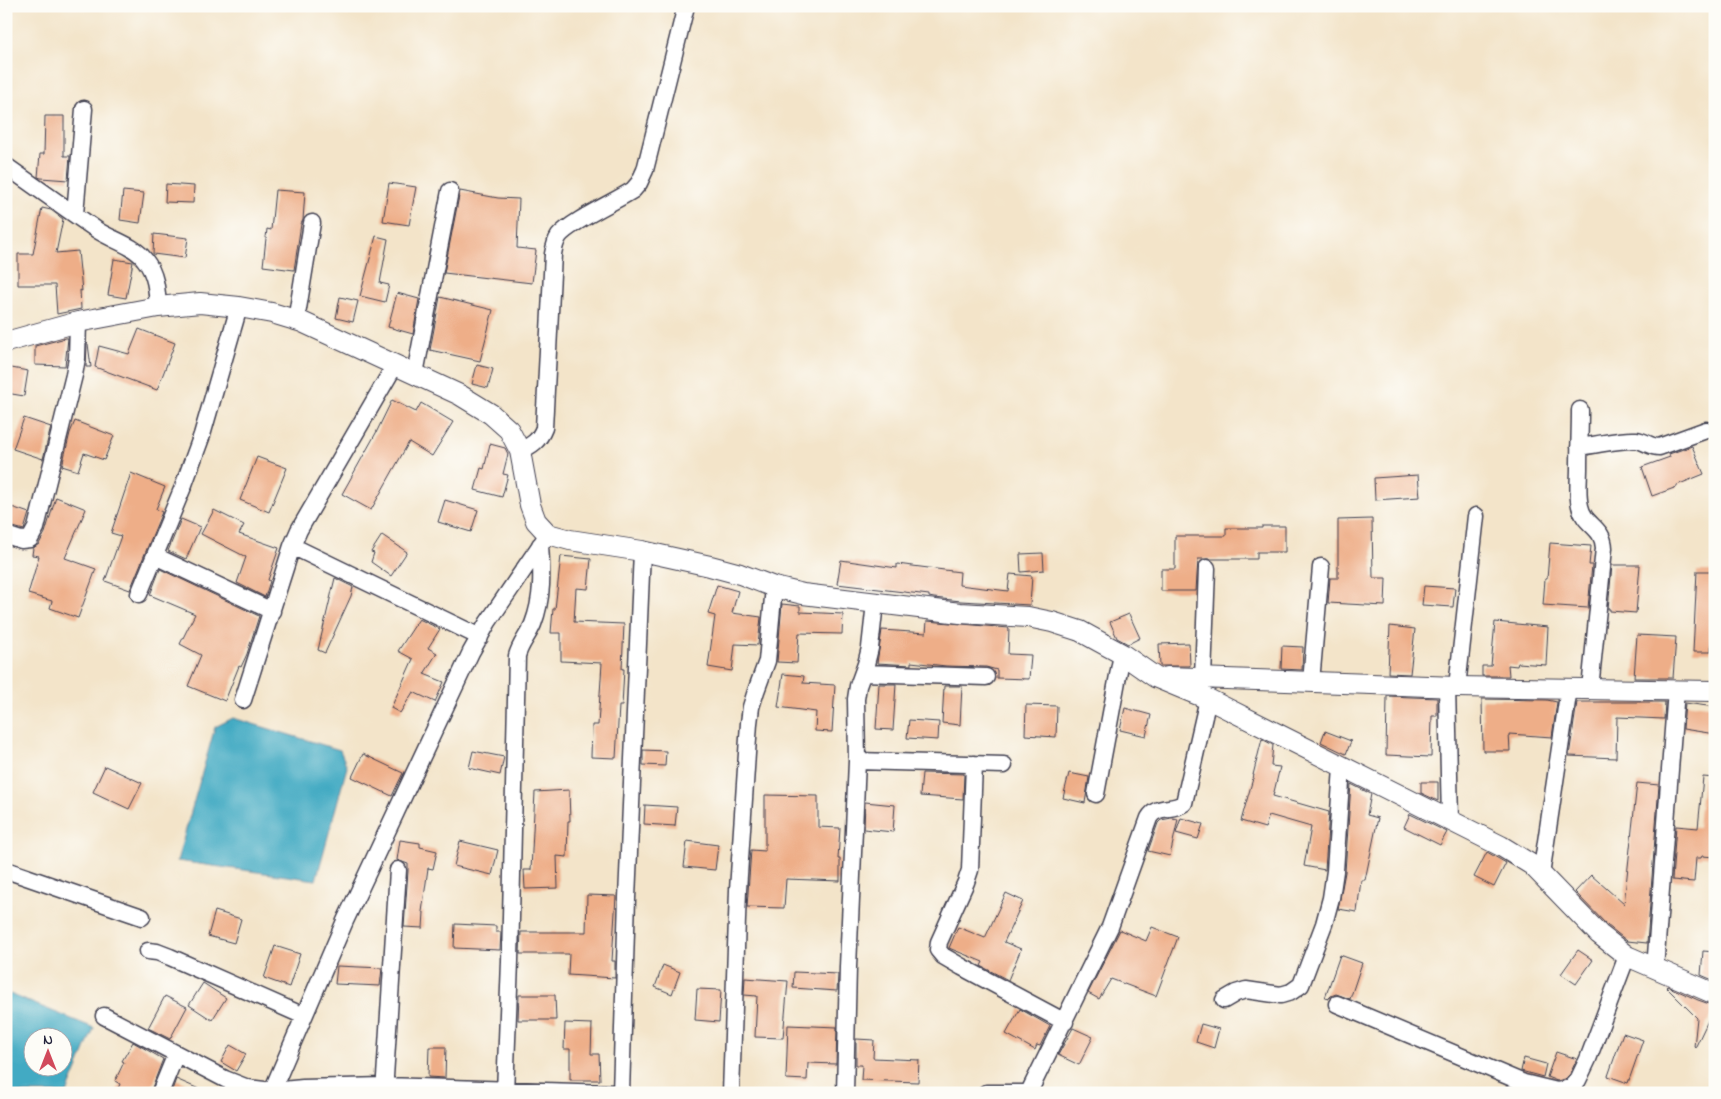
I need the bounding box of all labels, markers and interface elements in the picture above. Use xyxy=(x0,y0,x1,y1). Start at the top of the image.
north arrow xyxy=(22,1026,72,1076)
text: N xyxy=(43,1030,53,1051)

